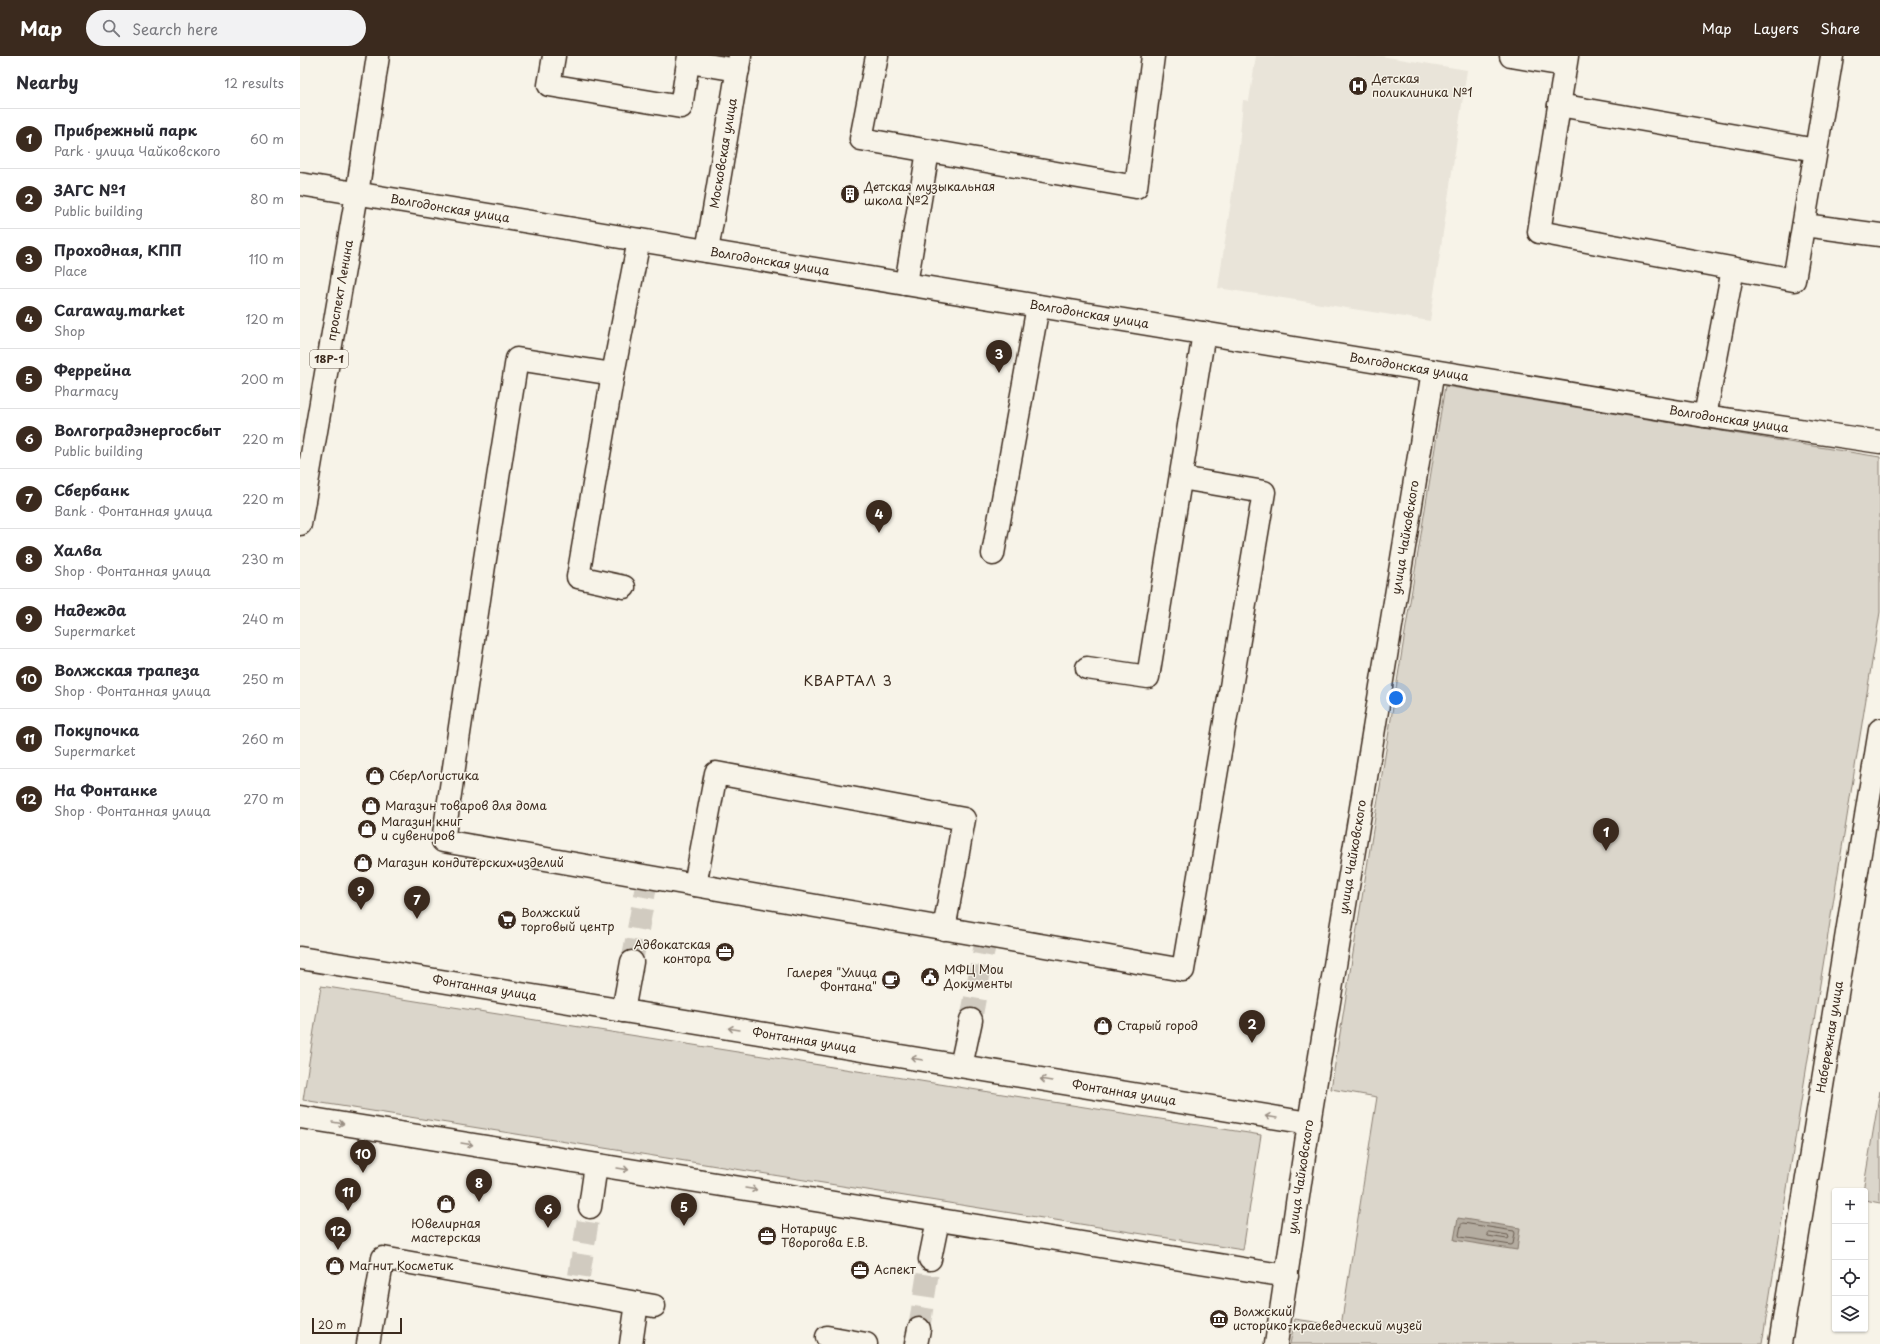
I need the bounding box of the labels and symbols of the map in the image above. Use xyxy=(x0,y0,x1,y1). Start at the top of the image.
place label: Детская поликлиника №1 xyxy=(1371,69,1473,101)
hospital icon: Детская поликлиника №1 xyxy=(1347,75,1369,97)
street label: Московская улица xyxy=(704,96,741,210)
place label: Детская музыкальная школа №2 xyxy=(863,177,995,209)
building icon: Детская музыкальная школа №2 xyxy=(839,183,861,205)
street label: Волгодонская улица xyxy=(389,189,512,227)
street label: проспект Ленина xyxy=(322,238,357,342)
street label: Волгодонская улица xyxy=(709,242,831,279)
street label: Волгодонская улица xyxy=(1028,295,1151,332)
pin: 3 xyxy=(986,340,1012,373)
street label: Волгодонская улица xyxy=(1348,347,1471,385)
road number: 18Р-1 xyxy=(310,350,348,368)
street label: Волгодонская улица xyxy=(1668,400,1790,436)
street label: улица Чайковского xyxy=(1386,478,1423,596)
pin: 4 xyxy=(866,500,892,533)
district label: КВАРТАЛ 3 xyxy=(803,670,893,691)
your location xyxy=(1386,688,1406,708)
shop icon: СберЛогистика xyxy=(364,765,386,787)
place label: СберЛогистика xyxy=(389,766,479,784)
shop icon: Магазин товаров для дома xyxy=(360,795,382,817)
place label: Магазин товаров для дома xyxy=(385,796,547,814)
street label: улица Чайковского xyxy=(1334,798,1370,915)
place label: Магазин книг и сувениров xyxy=(381,812,463,844)
shop icon: Магазин книг и сувениров xyxy=(356,818,378,840)
pin: 1 xyxy=(1593,818,1619,851)
shop icon: Магазин кондитерских изделий xyxy=(352,852,374,874)
place label: Магазин кондитерских изделий xyxy=(377,853,564,871)
pin: 9 xyxy=(348,877,374,910)
pin: 7 xyxy=(404,886,430,919)
place label: Волжский торговый центр xyxy=(521,903,614,935)
supermarket icon: Волжский торговый центр xyxy=(496,909,518,931)
place label: Адвокатская контора xyxy=(634,935,712,967)
office icon: Адвокатская контора xyxy=(714,941,736,963)
place label: МФЦ Мои Документы xyxy=(943,960,1013,992)
place label: Галерея "Улица Фонтана" xyxy=(787,963,877,995)
public building icon: МФЦ Мои Документы xyxy=(919,966,941,988)
cafe icon: Галерея "Улица Фонтана" xyxy=(880,969,902,991)
street label: Фонтанная улица xyxy=(431,970,539,1005)
street label: Набережная улица xyxy=(1811,979,1847,1094)
pin: 2 xyxy=(1239,1010,1265,1043)
shop icon: Старый город xyxy=(1092,1015,1114,1037)
place label: Старый город xyxy=(1117,1016,1198,1034)
street label: Фонтанная улица xyxy=(751,1022,858,1057)
one-way arrow xyxy=(728,1025,741,1033)
one-way arrow xyxy=(911,1055,924,1063)
street label: Фонтанная улица xyxy=(1071,1074,1178,1109)
one-way arrow xyxy=(1039,1076,1052,1084)
one-way arrow xyxy=(1264,1112,1277,1120)
street label: улица Чайковского xyxy=(1283,1118,1317,1235)
one-way arrow xyxy=(332,1119,345,1127)
pin: 10 xyxy=(350,1140,376,1173)
one-way arrow xyxy=(460,1140,473,1148)
one-way arrow xyxy=(616,1165,629,1173)
pin: 8 xyxy=(466,1169,492,1202)
pin: 11 xyxy=(335,1178,361,1211)
one-way arrow xyxy=(744,1186,757,1194)
shop icon: Ювелирная мастерская xyxy=(435,1193,457,1215)
pin: 5 xyxy=(671,1193,697,1226)
pin: 6 xyxy=(535,1195,561,1228)
place label: Ювелирная мастерская xyxy=(411,1214,481,1246)
pin: 12 xyxy=(325,1217,351,1250)
place label: Нотариус Творогова Е.В. xyxy=(781,1219,868,1251)
office icon: Нотариус Творогова Е.В. xyxy=(756,1225,778,1247)
shop icon: Магнит Косметик xyxy=(324,1255,346,1277)
place label: Магнит Косметик xyxy=(349,1256,454,1274)
office icon: Аспект xyxy=(849,1259,871,1281)
place label: Аспект xyxy=(874,1260,916,1278)
place label: Волжский историко-краеведческий музей xyxy=(1233,1302,1422,1334)
museum icon: Волжский историко-краеведческий музей xyxy=(1208,1308,1230,1330)
scale bar xyxy=(312,1316,402,1335)

